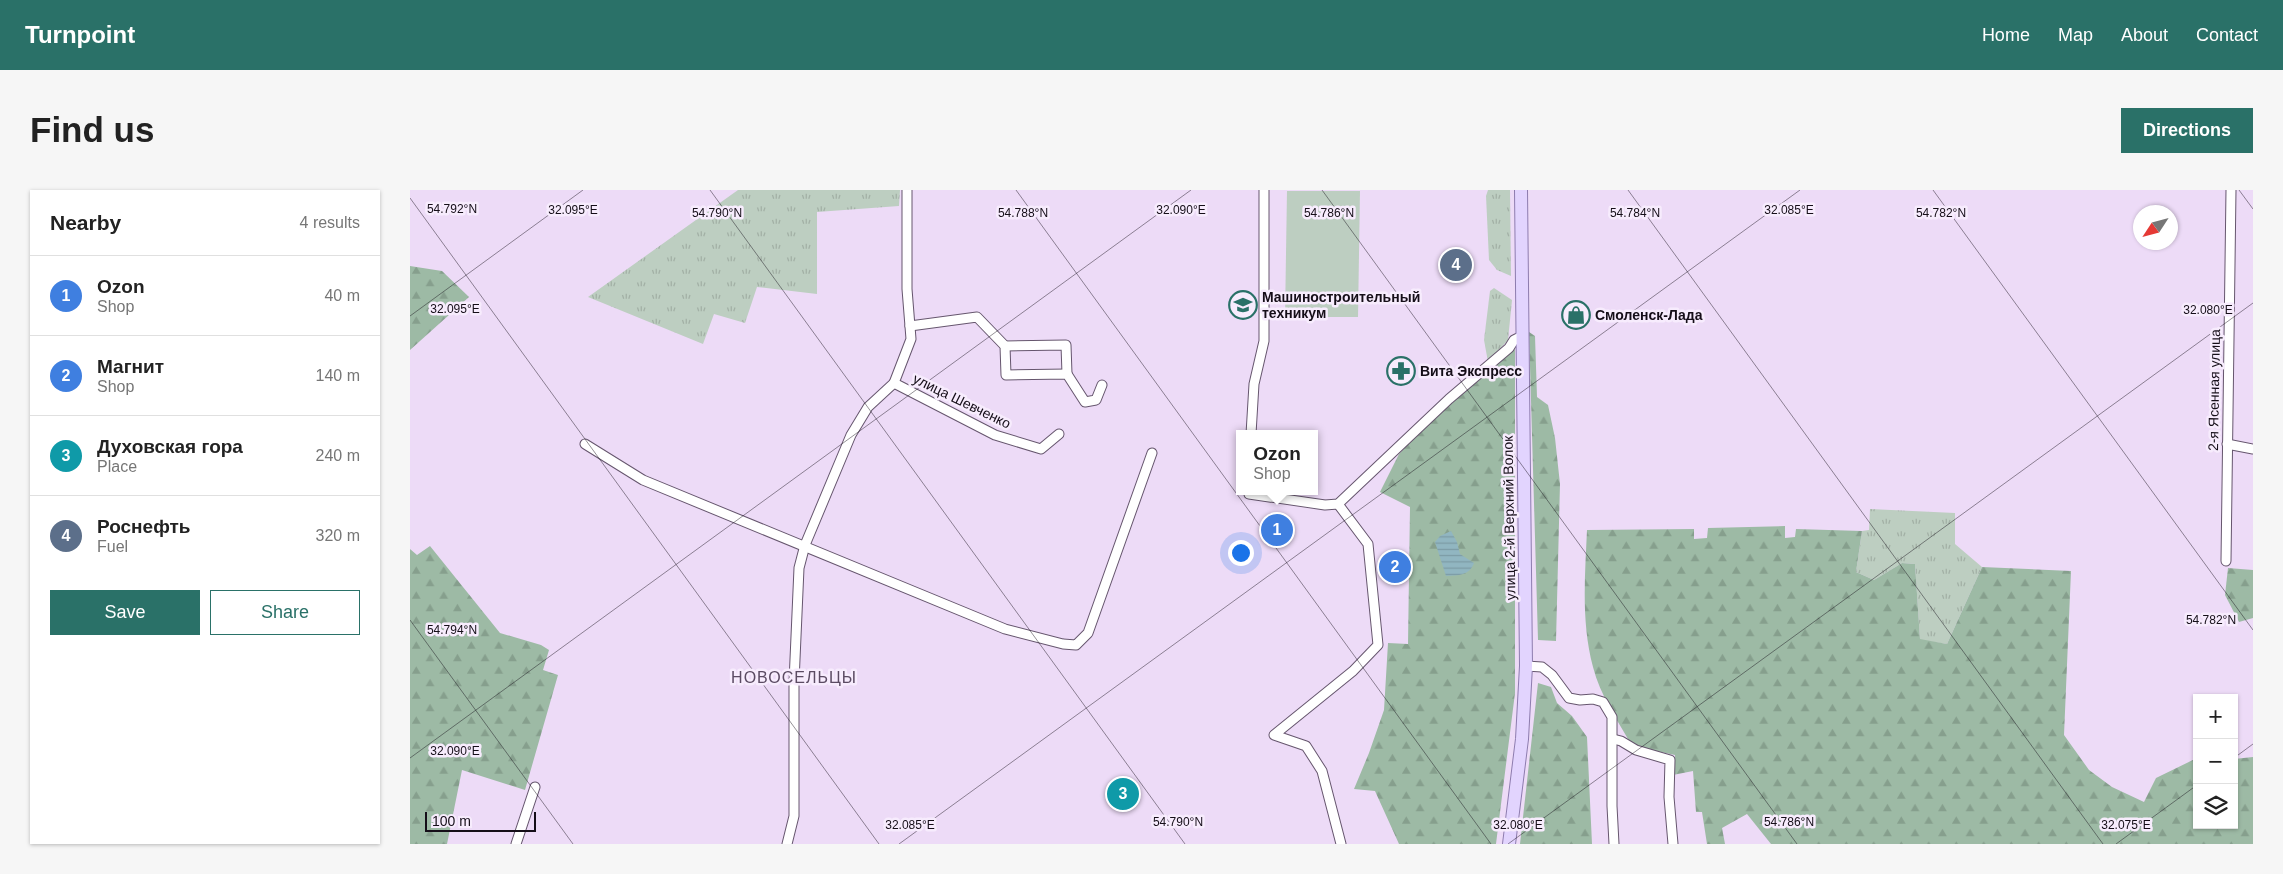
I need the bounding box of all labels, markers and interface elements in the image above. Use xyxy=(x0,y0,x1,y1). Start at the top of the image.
text: Turnpoint xyxy=(25,21,135,48)
text: Home xyxy=(1982,25,2030,45)
text: Map xyxy=(2058,25,2093,45)
text: About xyxy=(2121,25,2168,45)
text: Contact xyxy=(2196,25,2258,45)
button: Directions xyxy=(2121,108,2253,153)
text: Find us xyxy=(30,110,154,149)
text: 54.792°N xyxy=(427,202,477,216)
text: 32.095°E xyxy=(548,203,598,217)
text: 32.090°E xyxy=(1156,203,1206,217)
text: 32.085°E xyxy=(1764,203,1814,217)
north arrow xyxy=(2133,205,2178,250)
text: 54.790°N xyxy=(692,206,742,220)
text: 54.788°N xyxy=(998,206,1048,220)
text: 54.786°N xyxy=(1304,206,1354,220)
text: 54.784°N xyxy=(1610,206,1660,220)
text: 54.782°N xyxy=(1916,206,1966,220)
text: Nearby xyxy=(50,211,121,234)
text: 4 results xyxy=(300,214,360,231)
pin: 4 xyxy=(1440,246,1472,284)
text: Ozon xyxy=(97,276,145,297)
text: 1 xyxy=(62,287,70,304)
text: 40 m xyxy=(324,287,360,304)
place label: Машиностроительный техникум xyxy=(1262,289,1420,321)
school or university icon: Машиностроительный техникум xyxy=(1228,290,1258,320)
text: Shop xyxy=(97,298,134,315)
shop icon: Смоленск-Лада xyxy=(1561,300,1591,330)
text: 32.095°E xyxy=(430,302,480,316)
text: 32.080°E xyxy=(2183,303,2233,317)
place label: Смоленск-Лада xyxy=(1595,307,1703,323)
street label: 2-я Ясенная улица xyxy=(2205,329,2223,451)
text: Магнит xyxy=(97,356,164,377)
pharmacy icon: Вита Экспресс xyxy=(1386,356,1416,386)
place label: Вита Экспресс xyxy=(1420,363,1522,379)
text: 2 xyxy=(62,367,70,384)
text: 140 m xyxy=(316,367,360,384)
street label: улица Шевченко xyxy=(911,370,1014,432)
text: Shop xyxy=(97,378,134,395)
popup xyxy=(1236,430,1318,495)
street label: улица 2-й Верхний Волок xyxy=(1500,435,1518,600)
text: Духовская гора xyxy=(97,436,243,457)
text: Ozon xyxy=(1253,443,1301,464)
text: 3 xyxy=(62,447,70,464)
text: 240 m xyxy=(316,447,360,464)
text: Place xyxy=(97,458,137,475)
text: Shop xyxy=(1253,465,1291,482)
pin: 1 xyxy=(1261,511,1293,549)
text: Роснефть xyxy=(97,516,191,537)
text: 4 xyxy=(62,527,70,544)
text: 320 m xyxy=(316,527,360,544)
text: Fuel xyxy=(97,538,128,555)
your location xyxy=(1228,540,1254,566)
pin: 2 xyxy=(1379,548,1411,586)
button: Save xyxy=(50,590,200,635)
button: Share xyxy=(210,590,360,635)
text: 54.782°N xyxy=(2186,613,2236,627)
text: 54.794°N xyxy=(427,623,477,637)
district label: НОВОСЕЛЬЦЫ xyxy=(731,669,857,686)
map controls xyxy=(2193,694,2238,829)
button: + xyxy=(2193,694,2238,739)
button: − xyxy=(2193,739,2238,784)
text: 32.090°E xyxy=(430,744,480,758)
pin: 3 xyxy=(1107,775,1139,813)
button: layers xyxy=(2193,784,2238,829)
scale bar xyxy=(425,809,536,832)
text: 100 m xyxy=(432,813,471,829)
text: 54.790°N xyxy=(1153,815,1203,829)
text: 54.786°N xyxy=(1764,815,1814,829)
text: 32.085°E xyxy=(885,818,935,832)
text: 32.080°E xyxy=(1493,818,1543,832)
text: 32.075°E xyxy=(2101,818,2151,832)

